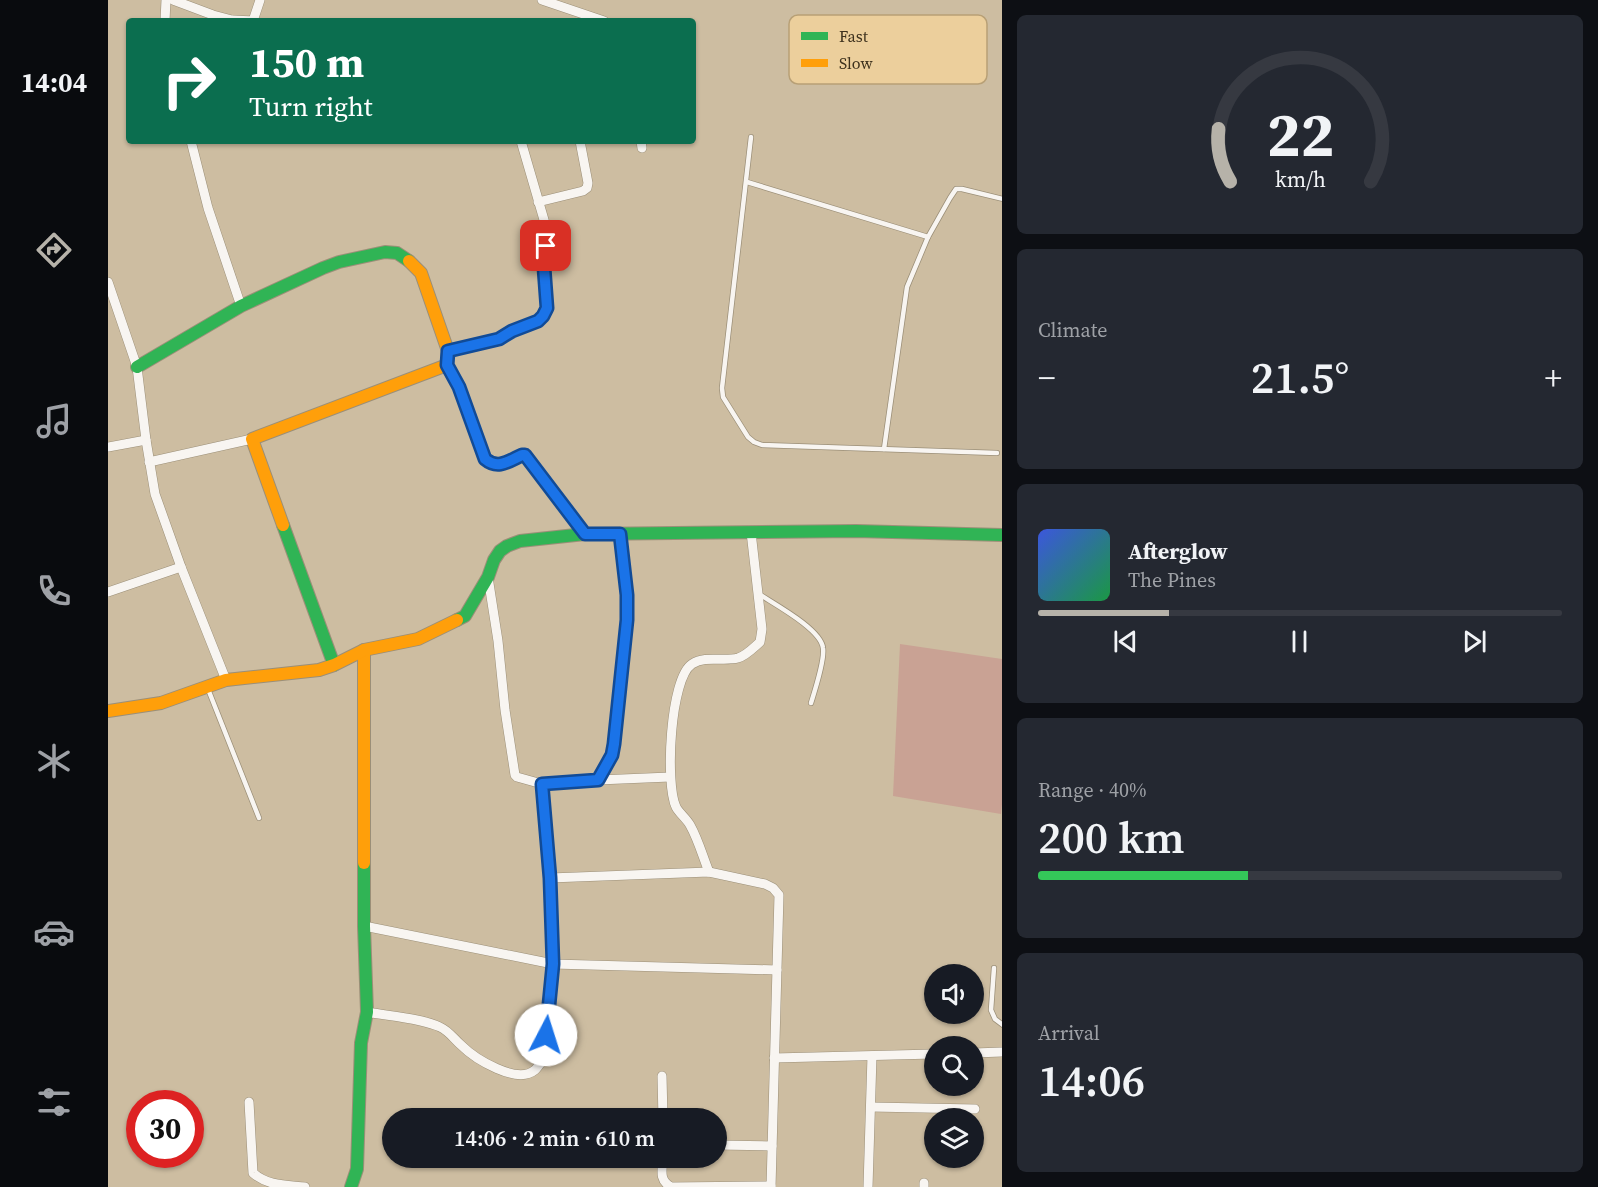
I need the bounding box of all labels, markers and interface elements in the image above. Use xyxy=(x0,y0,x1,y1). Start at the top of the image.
legend xyxy=(789,15,987,84)
text: Fast xyxy=(839,25,869,47)
text: 150 m xyxy=(249,33,364,91)
icon: right xyxy=(150,42,228,120)
text: Slow xyxy=(839,52,874,74)
text: 14:04 xyxy=(21,64,87,101)
text: Turn right xyxy=(249,88,373,125)
text: 22 xyxy=(1266,91,1334,177)
text: km/h xyxy=(1274,165,1326,194)
pin xyxy=(520,220,571,271)
icon: directions xyxy=(33,229,75,271)
icon: arrive xyxy=(529,229,562,262)
text: Climate xyxy=(1038,316,1107,344)
text: 21.5° xyxy=(1251,346,1349,408)
text: − xyxy=(1038,355,1056,400)
text: + xyxy=(1545,355,1562,400)
icon: music xyxy=(33,400,75,442)
text: Afterglow xyxy=(1128,536,1228,566)
text: The Pines xyxy=(1128,566,1216,594)
icon: phone xyxy=(33,570,75,612)
icon: previous xyxy=(1109,625,1142,658)
icon: pause xyxy=(1283,625,1316,658)
icon: next xyxy=(1458,625,1491,658)
icon: climate xyxy=(33,740,75,782)
text: Range · 40% xyxy=(1038,776,1147,804)
text: 200 km xyxy=(1038,806,1185,868)
icon: car xyxy=(33,911,75,953)
map controls xyxy=(924,964,984,1168)
button: sound xyxy=(924,964,984,1024)
position arrow xyxy=(514,1003,578,1067)
text: Arrival xyxy=(1038,1019,1100,1047)
button: search xyxy=(924,1036,984,1096)
text: 14:06 xyxy=(1038,1049,1145,1111)
icon: filters xyxy=(33,1081,75,1123)
speed limit sign: 30 xyxy=(126,1090,204,1168)
button: layers xyxy=(924,1108,984,1168)
text: 14:06 · 2 min · 610 m xyxy=(454,1123,655,1153)

